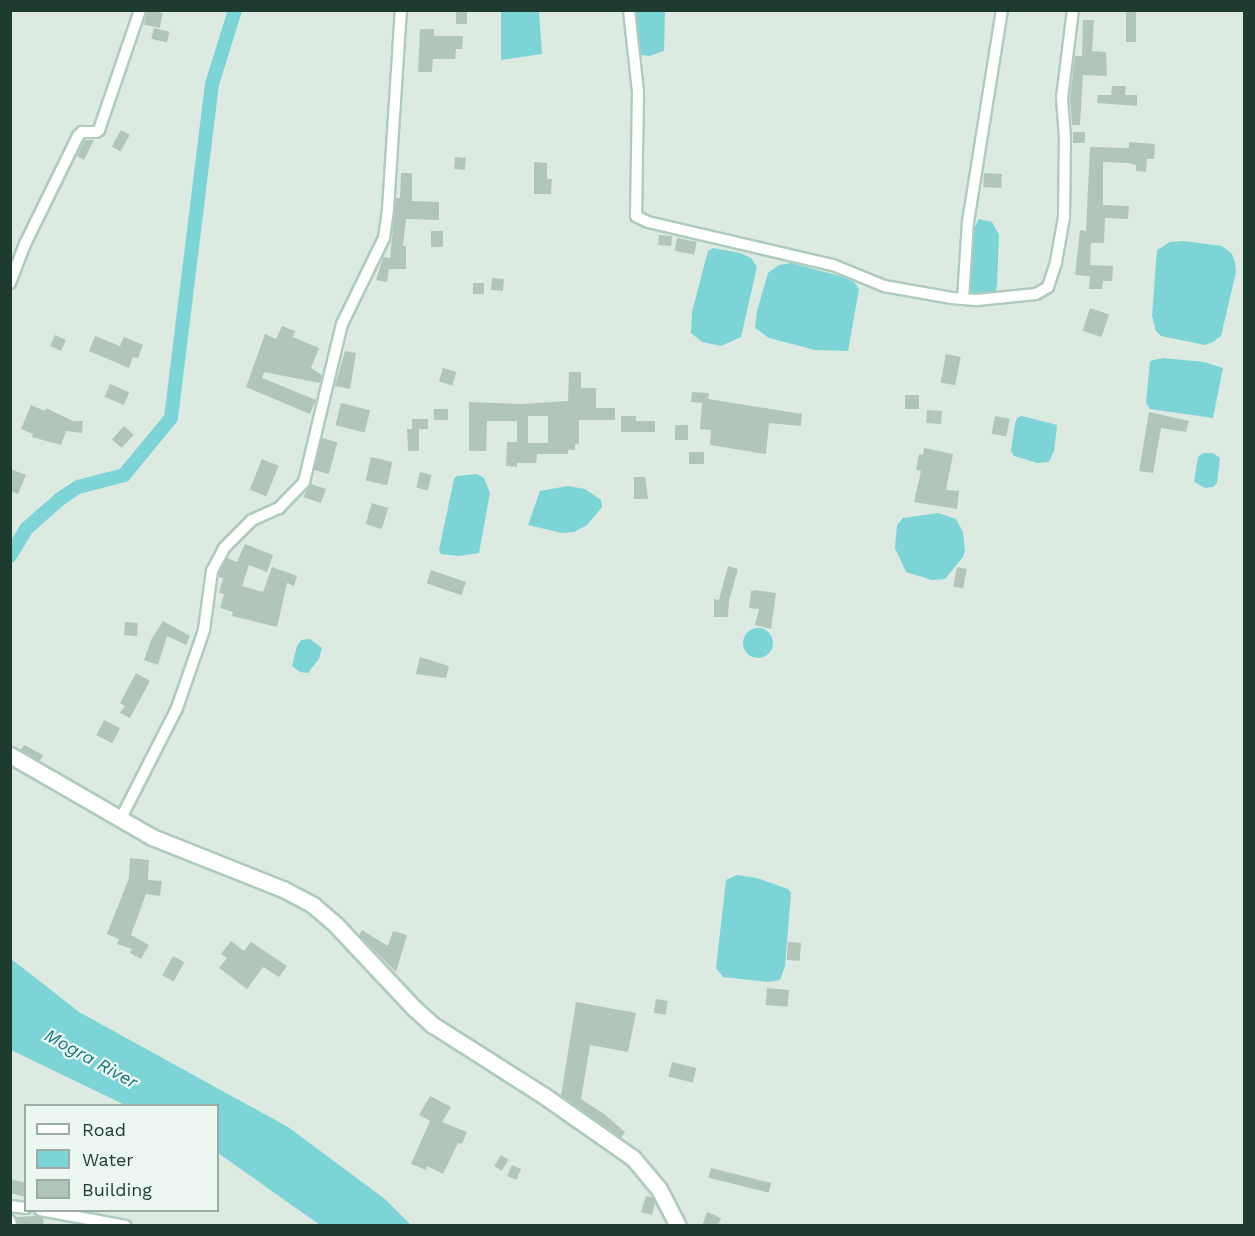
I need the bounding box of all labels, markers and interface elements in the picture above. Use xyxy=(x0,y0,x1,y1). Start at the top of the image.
water label: Mogra River xyxy=(41,1025,141,1093)
legend xyxy=(24,1104,219,1212)
text: Road xyxy=(82,1119,126,1140)
text: Water xyxy=(82,1149,134,1170)
text: Building xyxy=(82,1179,152,1200)

